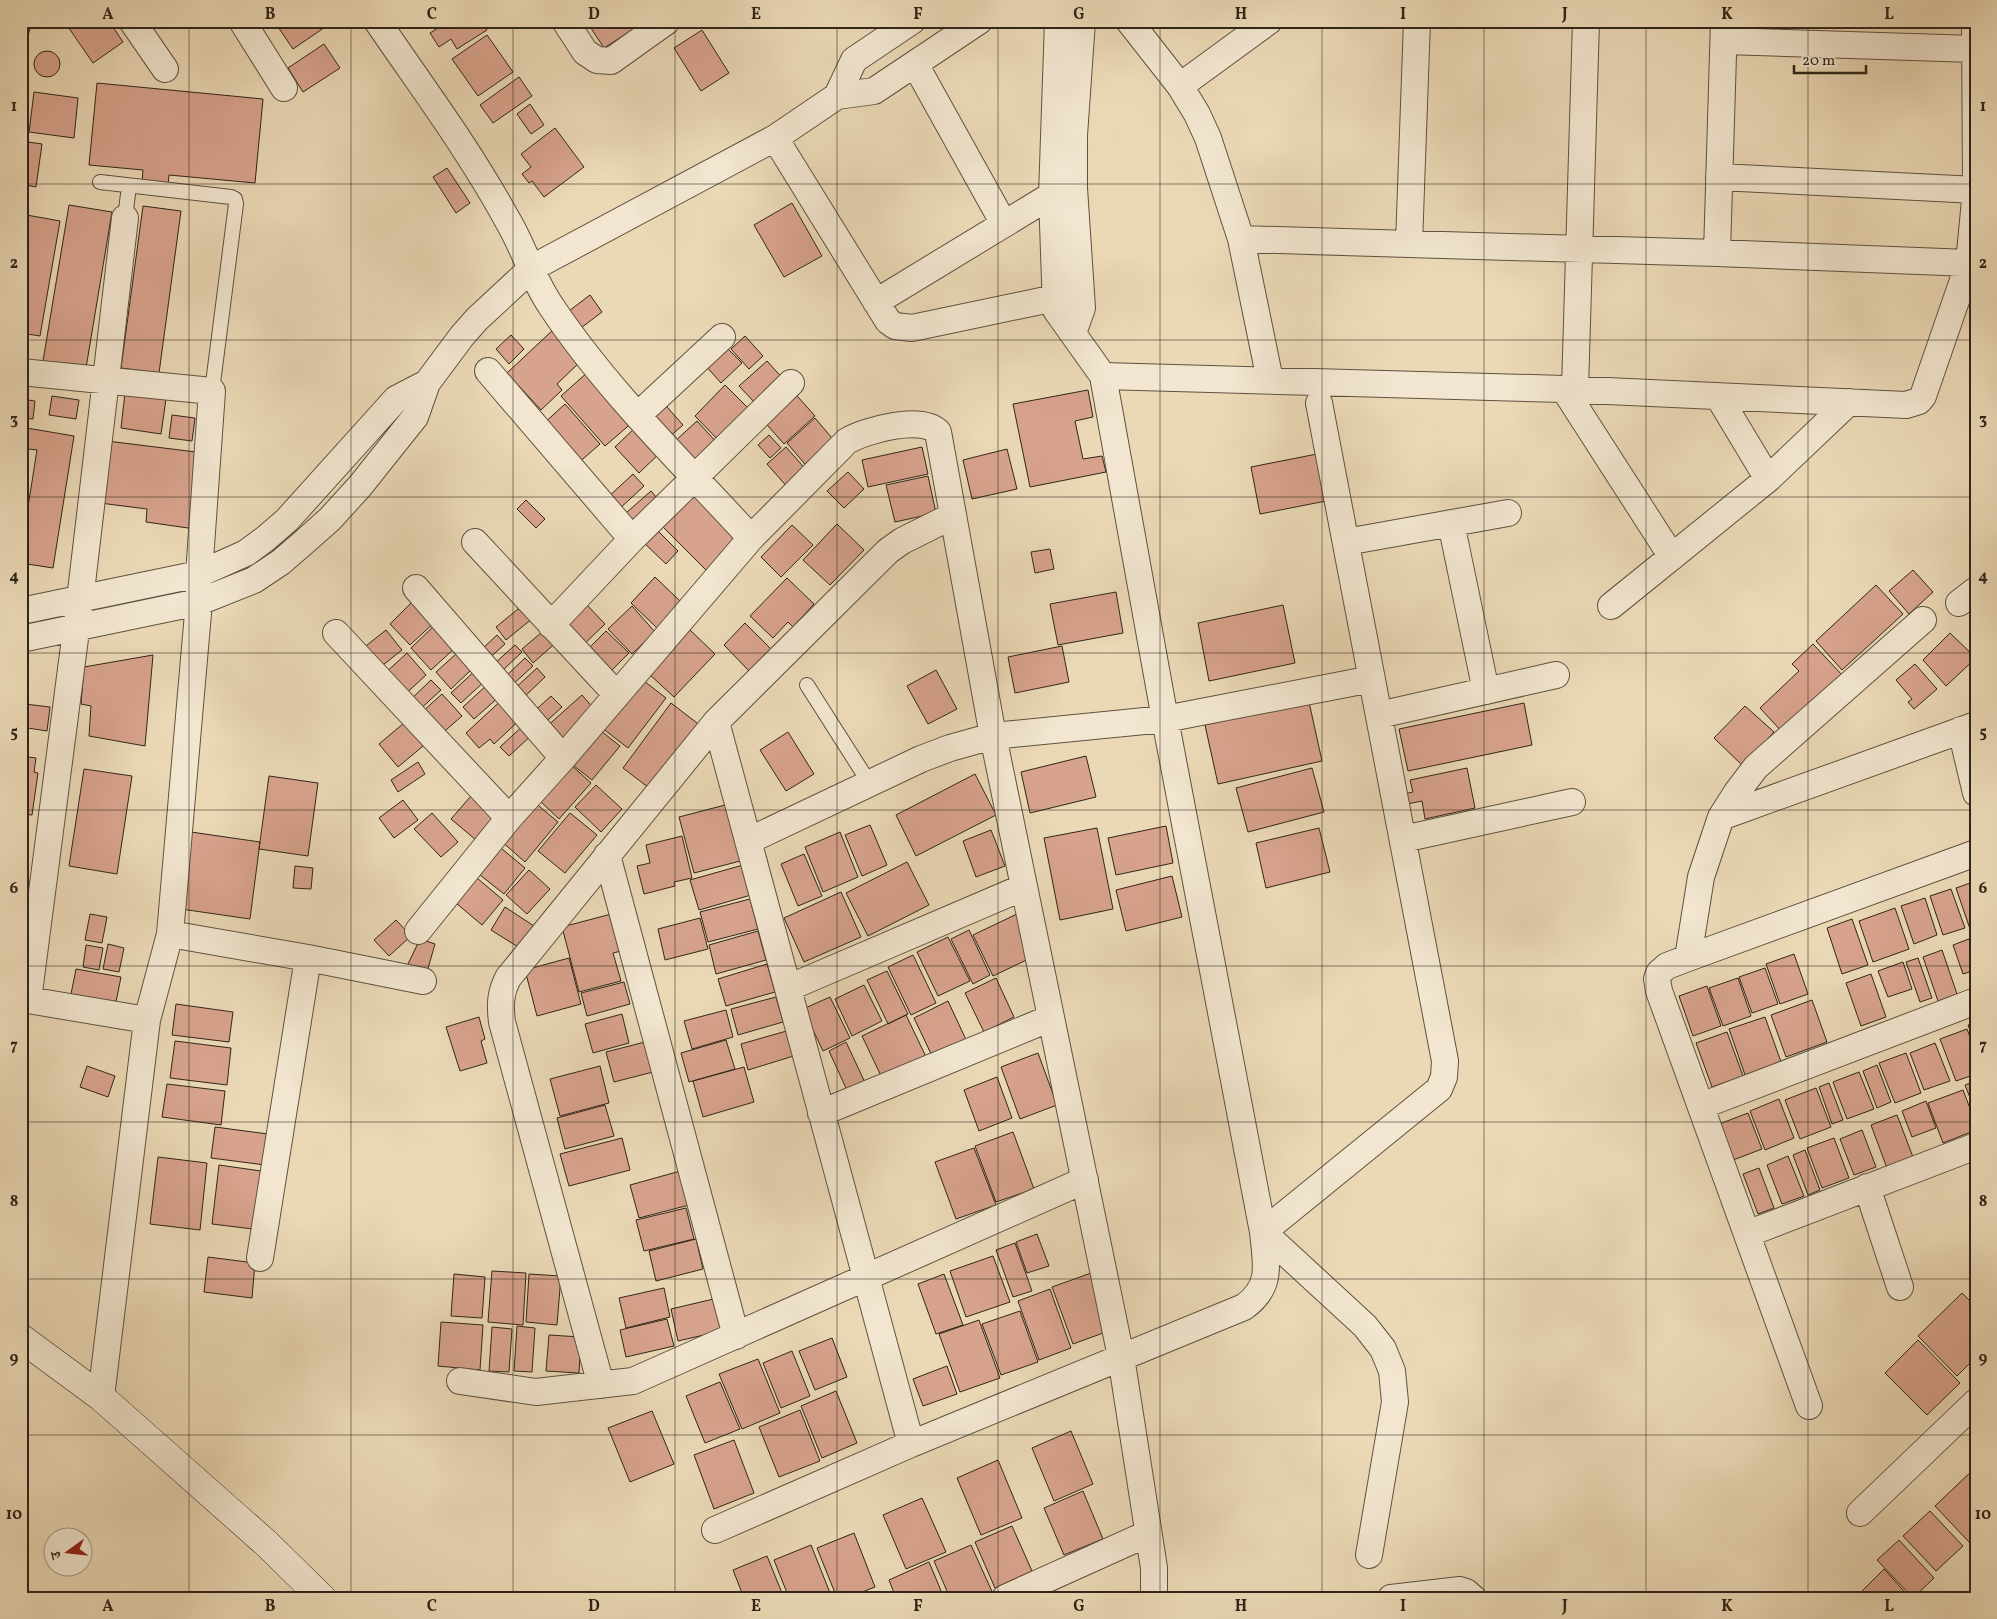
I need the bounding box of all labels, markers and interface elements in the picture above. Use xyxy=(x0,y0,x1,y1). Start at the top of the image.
text: A xyxy=(102,4,114,26)
text: B xyxy=(265,4,276,26)
text: C xyxy=(427,4,437,26)
text: D xyxy=(588,4,600,26)
text: E xyxy=(751,4,761,26)
text: F xyxy=(913,4,923,26)
text: G xyxy=(1073,4,1085,26)
text: H xyxy=(1235,4,1247,26)
text: I xyxy=(1400,4,1406,26)
text: J xyxy=(1561,4,1568,26)
text: K xyxy=(1721,4,1733,26)
text: L xyxy=(1884,4,1894,26)
scale bar xyxy=(1794,42,1867,74)
text: 20 m xyxy=(1802,51,1835,72)
text: 1 xyxy=(11,96,17,118)
text: 1 xyxy=(1980,96,1986,118)
text: 2 xyxy=(10,253,18,275)
text: 2 xyxy=(1979,253,1987,275)
text: 3 xyxy=(10,409,18,431)
text: 3 xyxy=(1979,409,1987,431)
text: 4 xyxy=(9,566,19,588)
text: 4 xyxy=(1978,566,1988,588)
text: 5 xyxy=(10,722,18,744)
text: 5 xyxy=(1979,722,1987,744)
text: 6 xyxy=(10,878,19,900)
text: 6 xyxy=(1979,878,1988,900)
text: 7 xyxy=(10,1035,18,1057)
text: 7 xyxy=(1979,1035,1987,1057)
text: 8 xyxy=(10,1191,18,1213)
text: 8 xyxy=(1979,1191,1987,1213)
text: 9 xyxy=(10,1348,19,1370)
text: 9 xyxy=(1979,1348,1988,1370)
text: 10 xyxy=(6,1504,22,1526)
text: 10 xyxy=(1975,1504,1991,1526)
north arrow xyxy=(42,1526,92,1576)
text: उ xyxy=(47,1548,67,1562)
text: A xyxy=(102,1596,114,1618)
text: B xyxy=(265,1596,276,1618)
text: C xyxy=(427,1596,437,1618)
text: D xyxy=(588,1596,600,1618)
text: E xyxy=(751,1596,761,1618)
text: F xyxy=(913,1596,923,1618)
text: G xyxy=(1073,1596,1085,1618)
text: H xyxy=(1235,1596,1247,1618)
text: I xyxy=(1400,1596,1406,1618)
text: J xyxy=(1561,1596,1568,1618)
text: K xyxy=(1721,1596,1733,1618)
text: L xyxy=(1884,1596,1894,1618)

